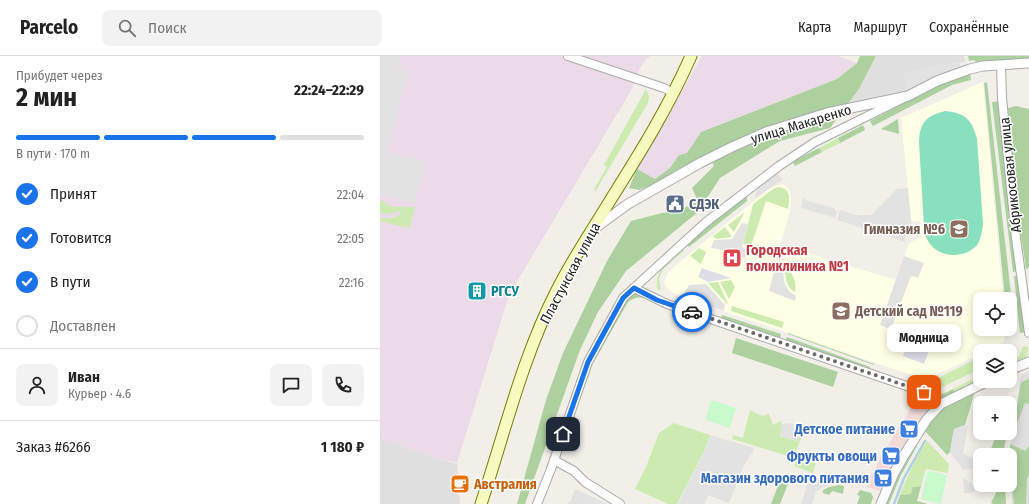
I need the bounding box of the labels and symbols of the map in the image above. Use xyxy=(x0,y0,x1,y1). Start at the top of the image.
street label: улица Макаренко xyxy=(749,101,853,148)
street label: Абрикосовая улица xyxy=(996,116,1025,233)
public building icon: СДЭК xyxy=(664,193,686,215)
place label: СДЭК xyxy=(689,196,720,213)
school or university icon: Гимназия №6 xyxy=(948,218,970,240)
street label: Пластунская улица xyxy=(537,220,604,327)
place label: Гимназия №6 xyxy=(864,221,945,238)
place label: Городская поликлиника №1 xyxy=(746,242,849,275)
hospital icon: Городская поликлиника №1 xyxy=(721,247,743,269)
building icon: РГСУ xyxy=(466,280,488,302)
place label: РГСУ xyxy=(491,283,520,300)
courier xyxy=(672,292,712,332)
school or university icon: Детский сад №119 xyxy=(830,300,852,322)
place label: Детский сад №119 xyxy=(854,303,963,320)
callout: Модница xyxy=(887,324,961,352)
pin xyxy=(907,375,941,409)
pin xyxy=(546,417,580,451)
supermarket icon: Детское питание xyxy=(898,418,920,440)
place label: Детское питание xyxy=(794,421,895,438)
supermarket icon: Фрукты овощи xyxy=(880,445,902,467)
place label: Фрукты овощи xyxy=(787,448,877,465)
supermarket icon: Магазин здорового питания xyxy=(872,467,894,489)
place label: Магазин здорового питания xyxy=(701,470,869,487)
cafe icon: Австралия xyxy=(449,473,471,495)
place label: Австралия xyxy=(473,476,537,493)

